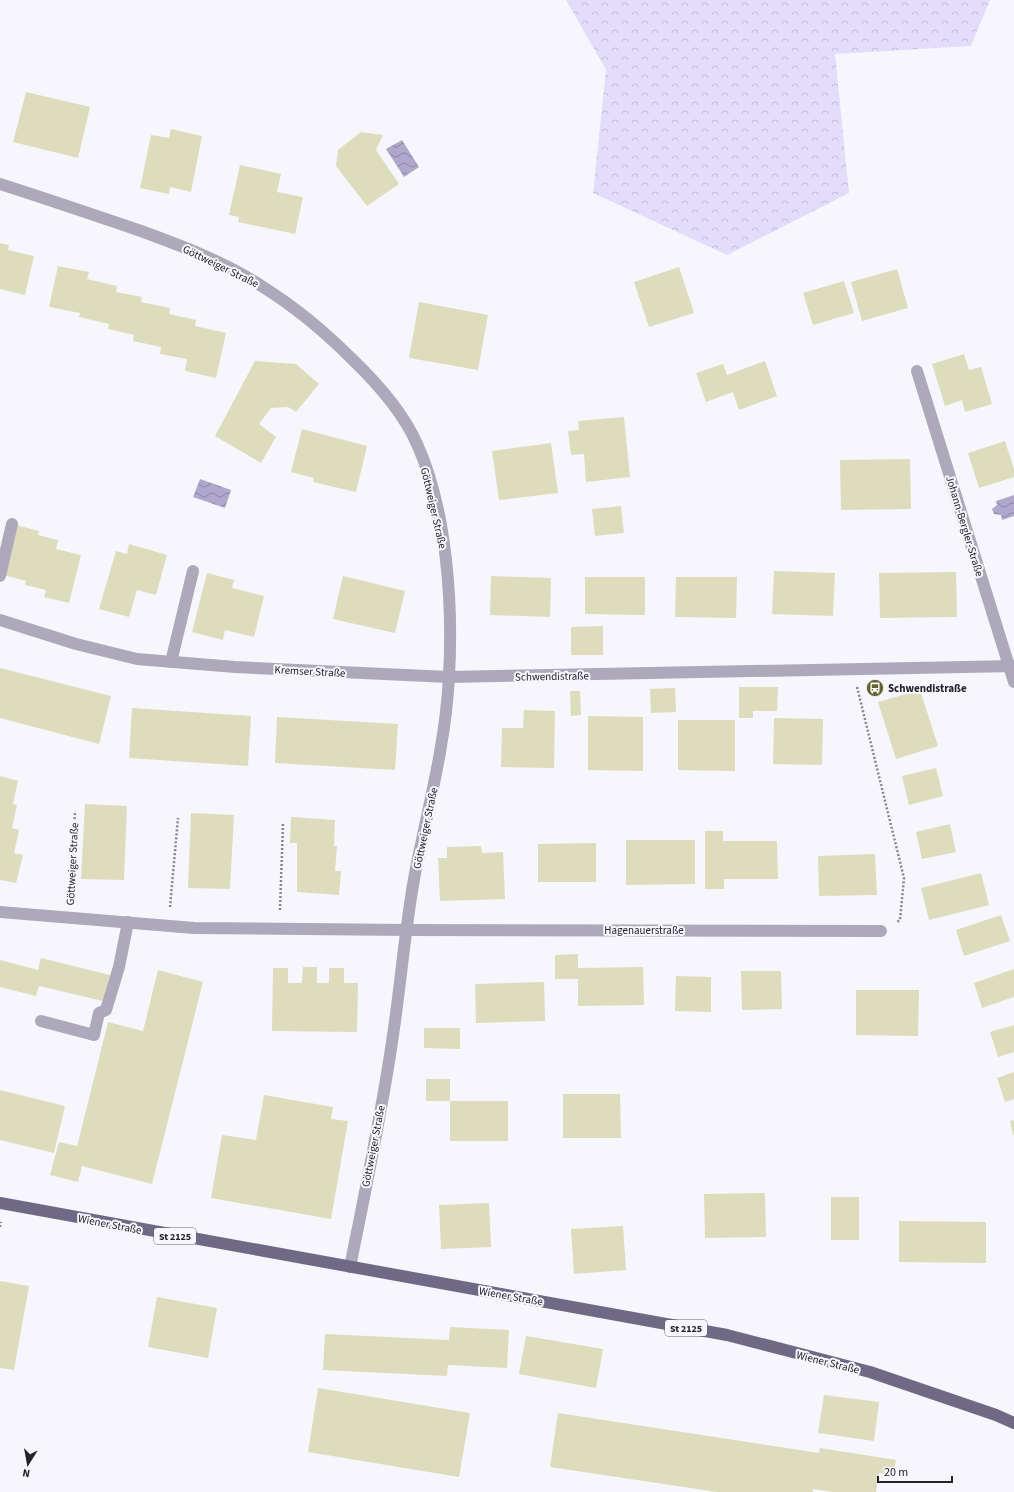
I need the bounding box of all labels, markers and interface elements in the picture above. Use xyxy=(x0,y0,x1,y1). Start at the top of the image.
street label: Göttweiger Straße xyxy=(180,242,262,292)
street label: Göttweiger Straße xyxy=(417,466,450,551)
street label: Johann-Bergler-Straße xyxy=(942,474,987,579)
street label: Kremser Straße xyxy=(274,662,346,681)
street label: Schwendistraße xyxy=(515,668,590,685)
bus stop icon: Schwendistraße xyxy=(865,678,885,698)
place label: Schwendistraße xyxy=(888,681,967,696)
street label: Göttweiger Straße xyxy=(410,785,442,870)
street label: Göttweiger Straße xyxy=(63,822,82,906)
street label: Hagenauerstraße xyxy=(604,923,684,938)
street label: Göttweiger Straße xyxy=(358,1103,389,1188)
street label: Wiener Straße xyxy=(77,1211,144,1238)
road number: St 2125 xyxy=(154,1228,196,1244)
street label: Wiener Straße xyxy=(478,1284,545,1310)
road number: St 2125 xyxy=(665,1320,707,1336)
street label: Wiener Straße xyxy=(795,1347,862,1378)
north arrow xyxy=(8,1444,48,1484)
scale bar xyxy=(878,1458,952,1484)
text: 20 m xyxy=(884,1464,908,1481)
text: N xyxy=(21,1465,31,1481)

